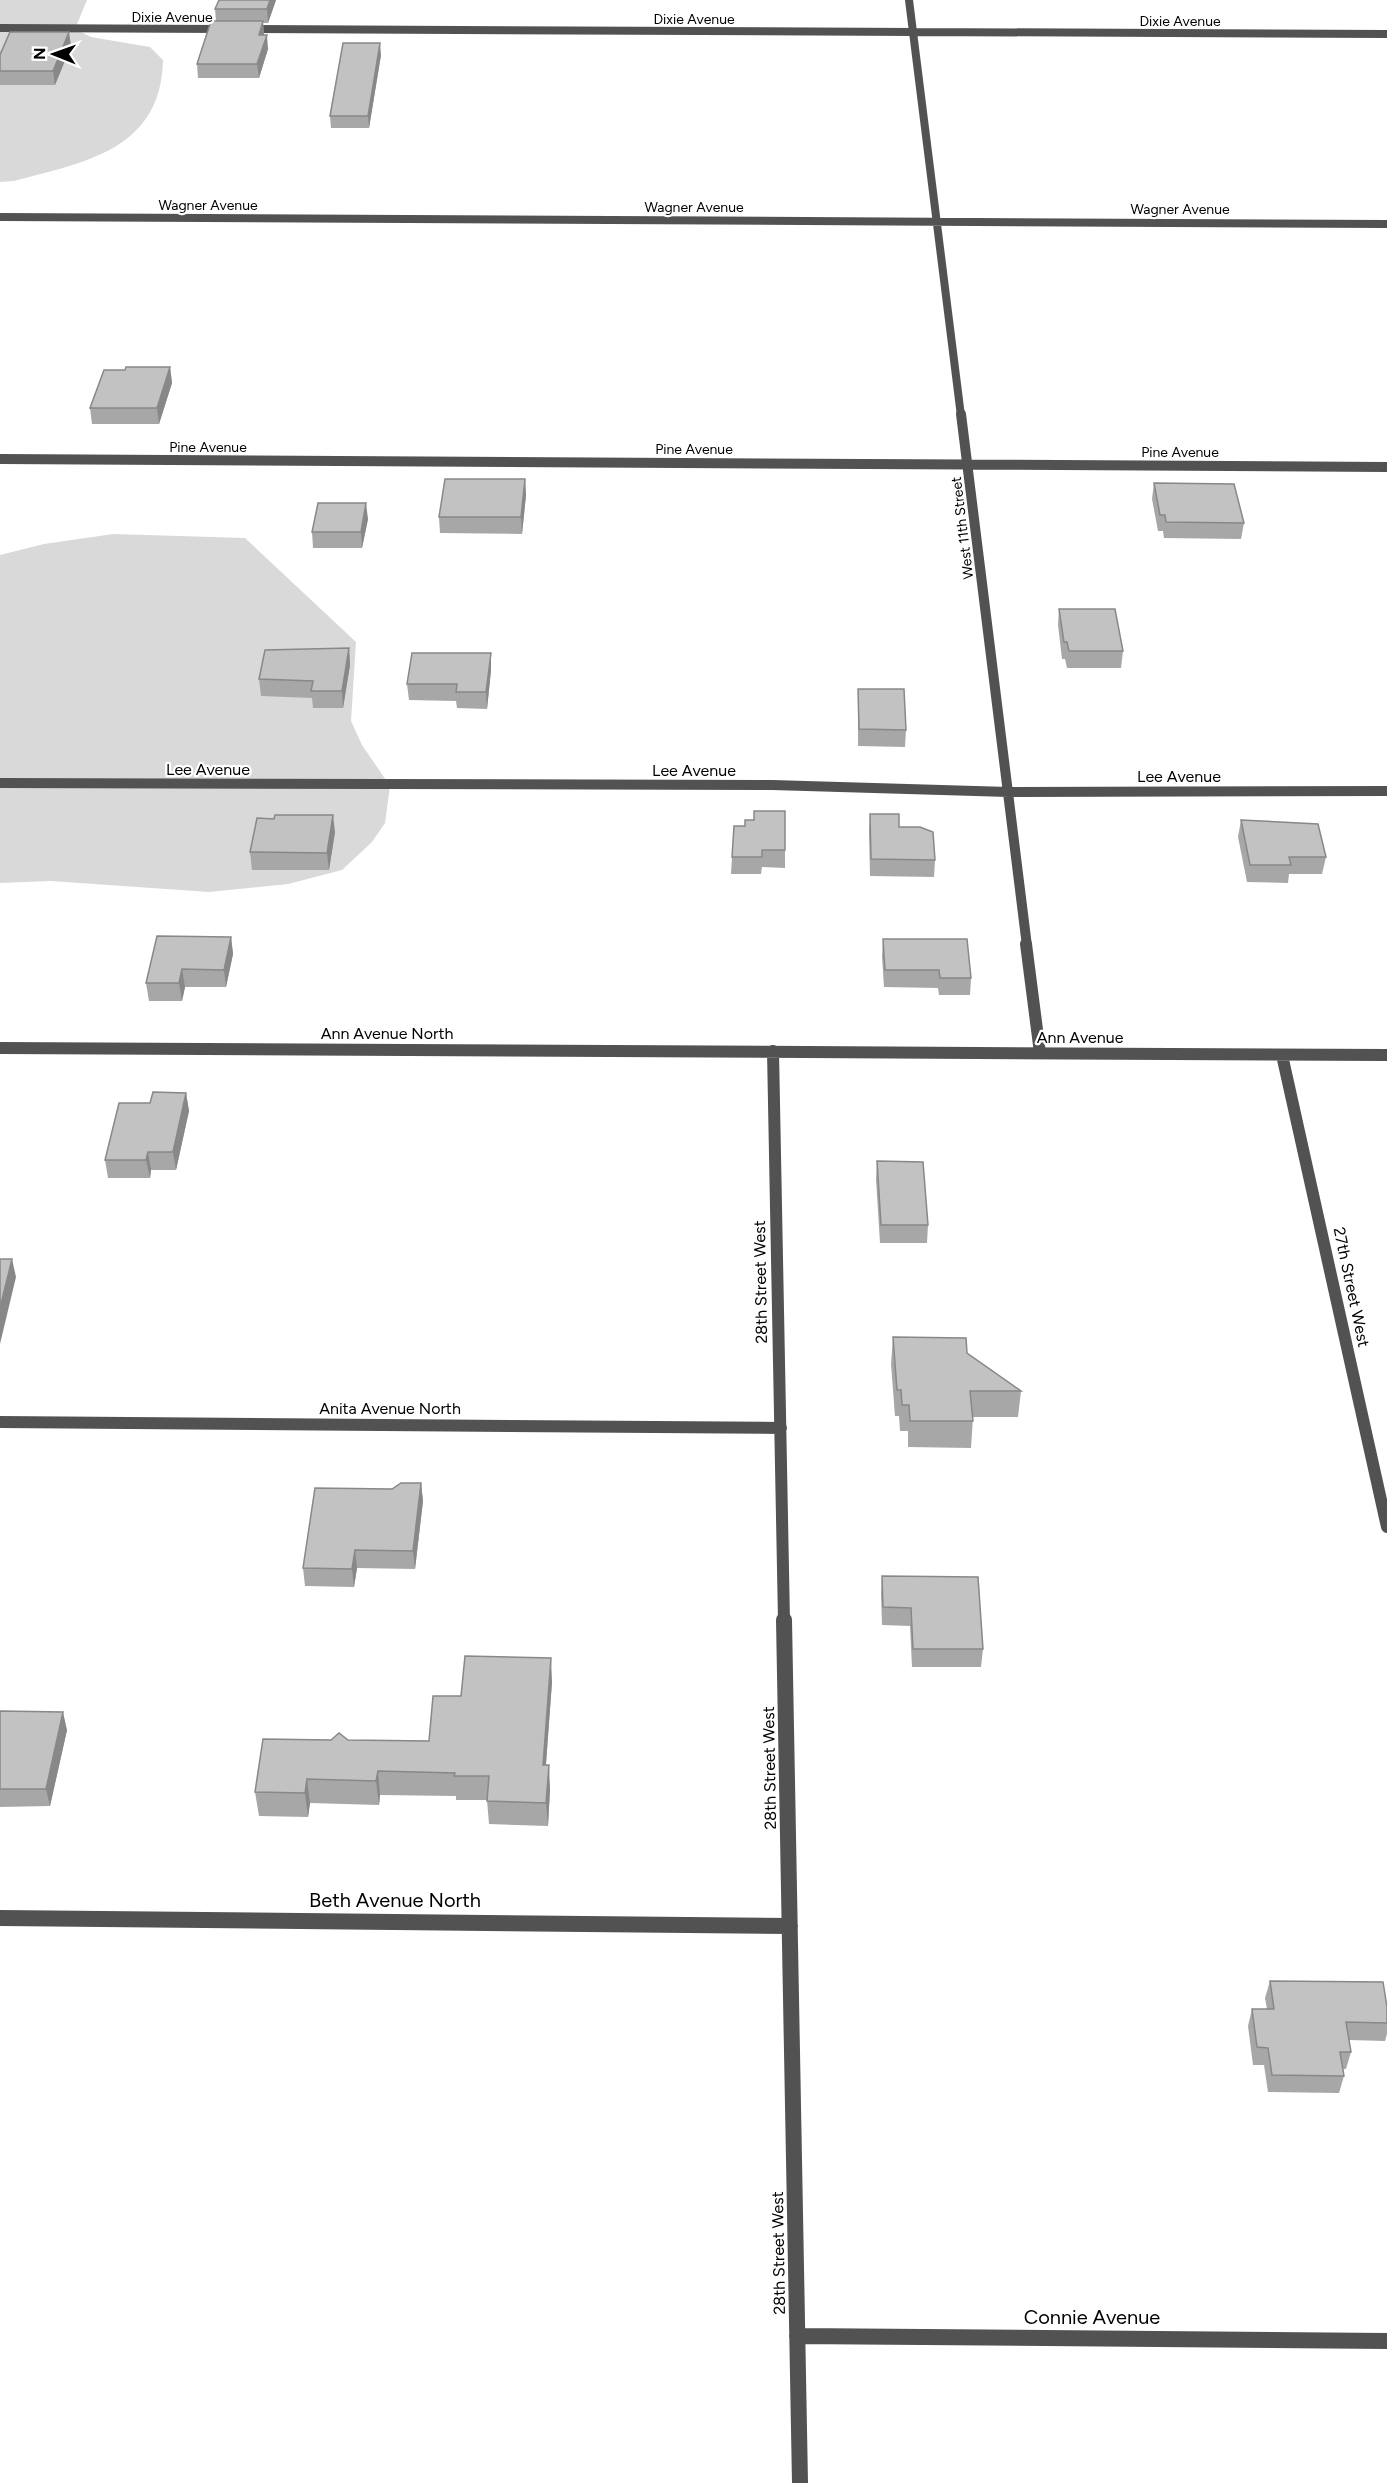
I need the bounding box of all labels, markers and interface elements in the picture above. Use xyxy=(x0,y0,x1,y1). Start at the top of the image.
street label: Dixie Avenue xyxy=(131,9,213,26)
street label: Dixie Avenue xyxy=(653,11,735,28)
street label: Dixie Avenue xyxy=(1139,13,1221,30)
north arrow xyxy=(24,24,84,84)
text: N xyxy=(30,47,49,60)
street label: Wagner Avenue xyxy=(158,197,258,214)
street label: Wagner Avenue xyxy=(644,199,744,216)
street label: Wagner Avenue xyxy=(1130,201,1230,218)
street label: Pine Avenue xyxy=(169,439,247,456)
street label: Pine Avenue xyxy=(655,441,733,458)
street label: Pine Avenue xyxy=(1141,444,1219,461)
street label: West 11th Street xyxy=(948,476,977,580)
street label: Lee Avenue xyxy=(166,760,250,779)
street label: Lee Avenue xyxy=(652,761,736,780)
street label: Lee Avenue xyxy=(1137,767,1221,786)
street label: Ann Avenue North xyxy=(321,1024,453,1043)
street label: Ann Avenue xyxy=(1037,1028,1124,1047)
street label: 28th Street West xyxy=(750,1220,771,1344)
street label: 27th Street West xyxy=(1330,1225,1374,1349)
street label: Anita Avenue North xyxy=(319,1399,461,1418)
street label: 28th Street West xyxy=(759,1706,780,1830)
street label: Beth Avenue North xyxy=(309,1888,481,1912)
street label: 28th Street West xyxy=(768,2191,789,2315)
street label: Connie Avenue xyxy=(1024,2305,1160,2329)

